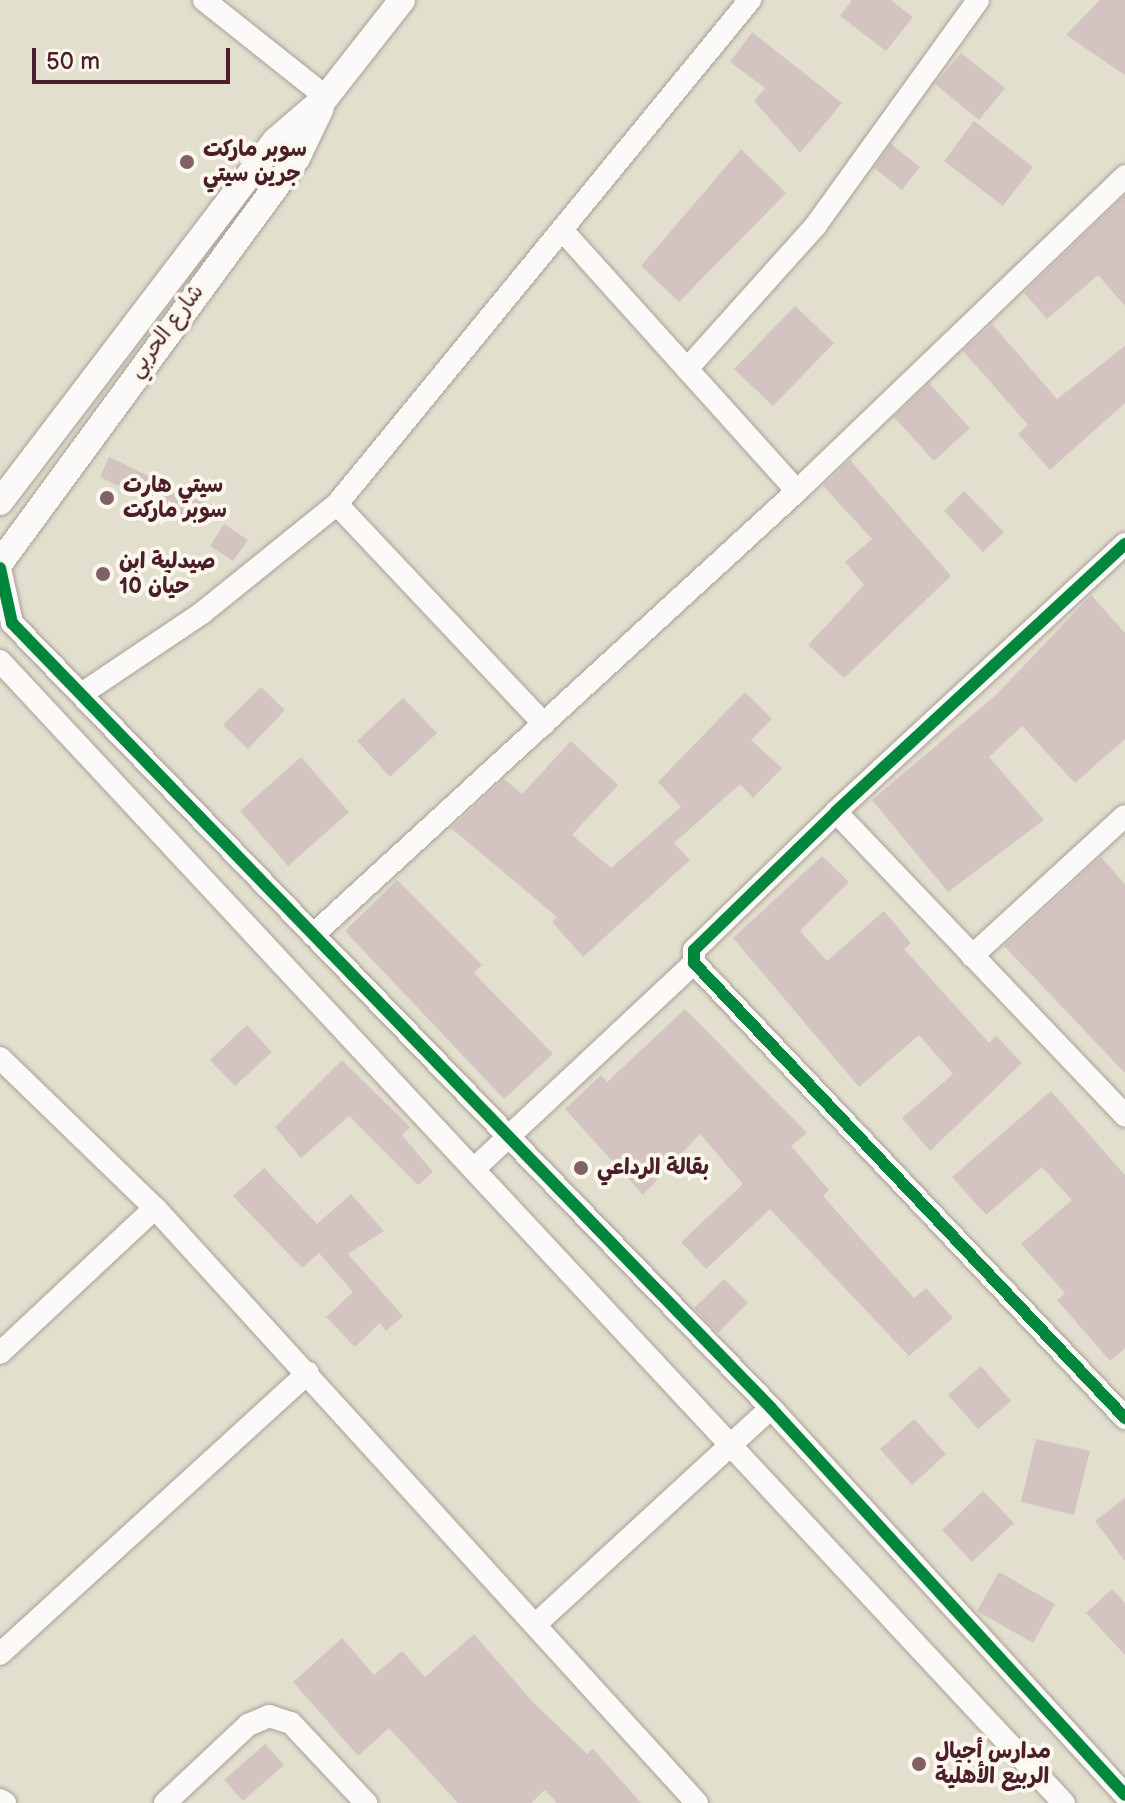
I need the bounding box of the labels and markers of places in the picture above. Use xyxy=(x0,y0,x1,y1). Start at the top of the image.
place label: سوبر ماركت جرين سيتي xyxy=(203,136,307,188)
marker: سوبر ماركت جرين سيتي xyxy=(178,153,196,171)
place label: سيتي هارت سوبر ماركت xyxy=(123,472,227,524)
marker: سيتي هارت سوبر ماركت xyxy=(98,489,116,507)
place label: صيدلية ابن حيان 10 xyxy=(119,548,216,600)
marker: صيدلية ابن حيان 10 xyxy=(94,565,112,583)
place label: بقالة الرداعي xyxy=(597,1155,709,1181)
marker: بقالة الرداعي xyxy=(572,1159,590,1177)
place label: مدارس أجيال الربيع الأهلية xyxy=(935,1738,1051,1790)
marker: مدارس أجيال الربيع الأهلية xyxy=(910,1755,928,1773)

